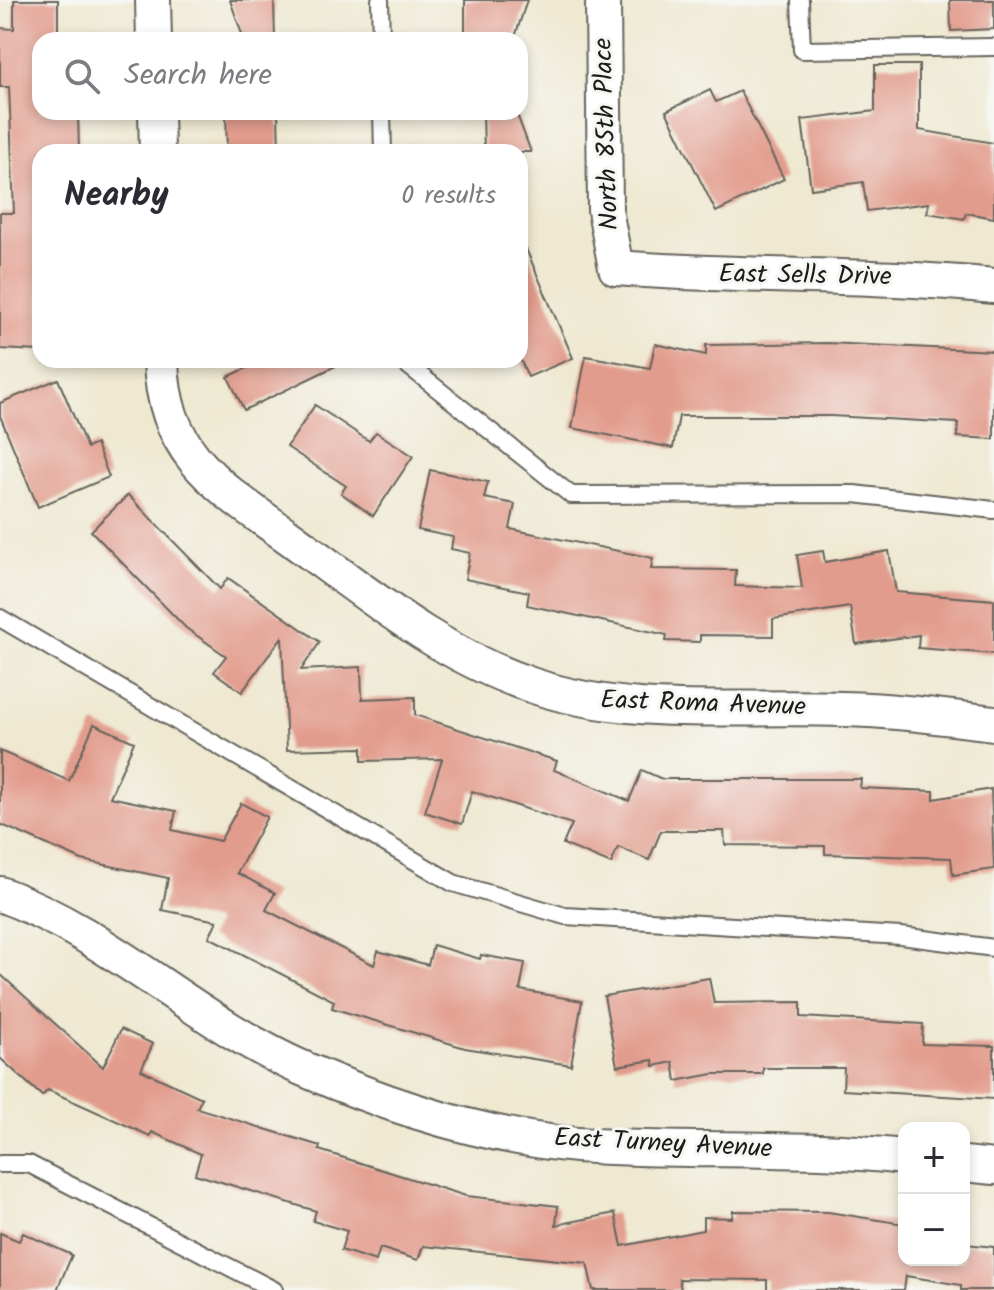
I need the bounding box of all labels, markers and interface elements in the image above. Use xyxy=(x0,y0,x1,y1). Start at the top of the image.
search box xyxy=(32,32,528,120)
street label: North 85th Place xyxy=(583,37,631,231)
text: Search here xyxy=(124,52,272,100)
icon: search xyxy=(60,54,104,98)
text: Nearby xyxy=(64,169,169,223)
text: 0 results xyxy=(401,175,496,217)
street label: East Sells Drive xyxy=(718,253,892,299)
street label: East Roma Avenue xyxy=(599,679,807,729)
street label: East Turney Avenue xyxy=(553,1117,774,1171)
map controls xyxy=(898,1122,970,1266)
button: + xyxy=(898,1122,970,1194)
button: − xyxy=(898,1194,970,1266)

